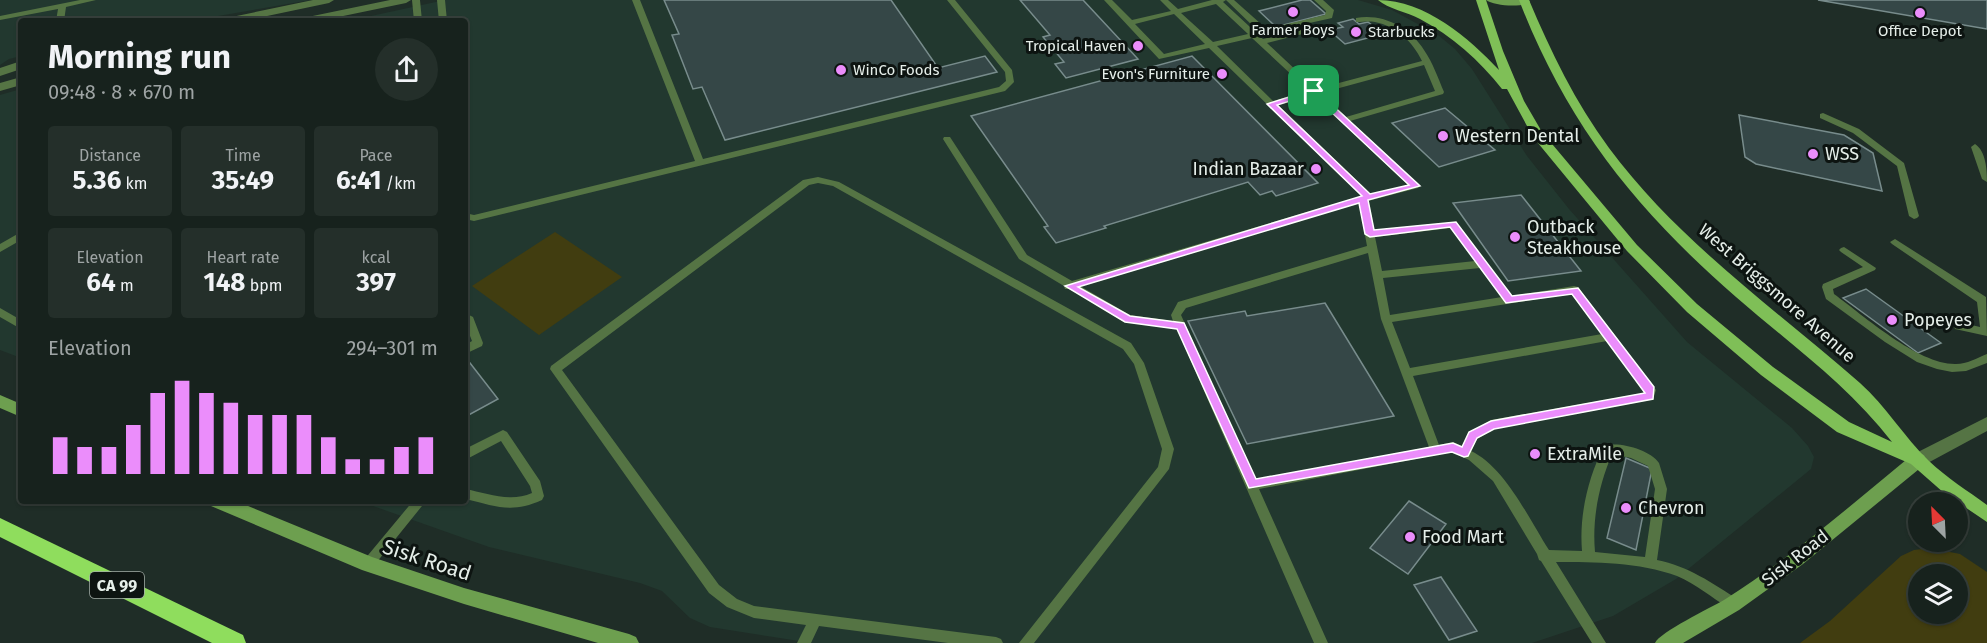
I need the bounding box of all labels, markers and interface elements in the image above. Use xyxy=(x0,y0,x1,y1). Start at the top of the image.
marker: Farmer Boys xyxy=(1286,5,1300,19)
marker: Office Depot xyxy=(1913,6,1927,20)
place label: Farmer Boys xyxy=(1251,21,1335,39)
place label: Office Depot xyxy=(1878,22,1963,40)
place label: Starbucks xyxy=(1368,23,1435,41)
marker: Starbucks xyxy=(1349,25,1363,39)
text: Morning run xyxy=(48,37,231,77)
place label: Tropical Haven xyxy=(1026,37,1126,55)
button: share xyxy=(375,38,438,101)
marker: Tropical Haven xyxy=(1131,39,1145,53)
place label: WinCo Foods xyxy=(853,61,940,79)
marker: WinCo Foods xyxy=(834,63,848,77)
place label: Evon's Furniture xyxy=(1101,65,1210,83)
pin xyxy=(1288,65,1339,116)
marker: Evon's Furniture xyxy=(1215,67,1229,81)
icon: arrive xyxy=(1297,74,1330,107)
text: 09:48 · 8 × 670 m xyxy=(48,80,195,104)
place label: Western Dental xyxy=(1455,125,1579,147)
marker: Western Dental xyxy=(1436,129,1450,143)
place label: WSS xyxy=(1825,143,1859,165)
text: Distance xyxy=(79,146,141,165)
text: Time xyxy=(225,146,261,165)
text: Pace xyxy=(359,146,393,165)
marker: WSS xyxy=(1806,147,1820,161)
place label: Indian Bazaar xyxy=(1192,158,1304,180)
marker: Indian Bazaar xyxy=(1309,162,1323,176)
text: 5.36 xyxy=(73,165,121,196)
text: 35:49 xyxy=(212,165,274,196)
text: 6:41 xyxy=(336,165,382,196)
text: km xyxy=(121,174,147,193)
text: /km xyxy=(382,174,416,193)
place label: Outback Steakhouse xyxy=(1527,216,1621,259)
street label: West Briggsmore Avenue xyxy=(1694,219,1860,367)
marker: Outback Steakhouse xyxy=(1508,230,1522,244)
text: Elevation xyxy=(76,248,144,267)
text: Heart rate xyxy=(207,248,279,267)
text: kcal xyxy=(362,248,390,267)
text: 64 xyxy=(86,267,116,298)
text: 148 xyxy=(204,267,245,298)
text: 397 xyxy=(356,267,396,298)
text: m xyxy=(116,276,134,295)
text: bpm xyxy=(245,276,282,295)
place label: Popeyes xyxy=(1904,309,1972,331)
marker: Popeyes xyxy=(1885,313,1899,327)
text: Elevation xyxy=(48,336,132,360)
text: 294–301 m xyxy=(346,336,438,360)
place label: ExtraMile xyxy=(1547,443,1622,465)
marker: ExtraMile xyxy=(1528,447,1542,461)
north arrow xyxy=(1908,492,1968,552)
map controls xyxy=(1908,492,1968,624)
place label: Chevron xyxy=(1638,497,1705,519)
marker: Chevron xyxy=(1619,501,1633,515)
street label: Sisk Road xyxy=(1757,525,1833,591)
place label: Food Mart xyxy=(1422,526,1505,548)
marker: Food Mart xyxy=(1403,530,1417,544)
street label: Sisk Road xyxy=(379,533,475,587)
button: layers xyxy=(1908,564,1968,624)
road number: CA 99 xyxy=(90,572,144,598)

